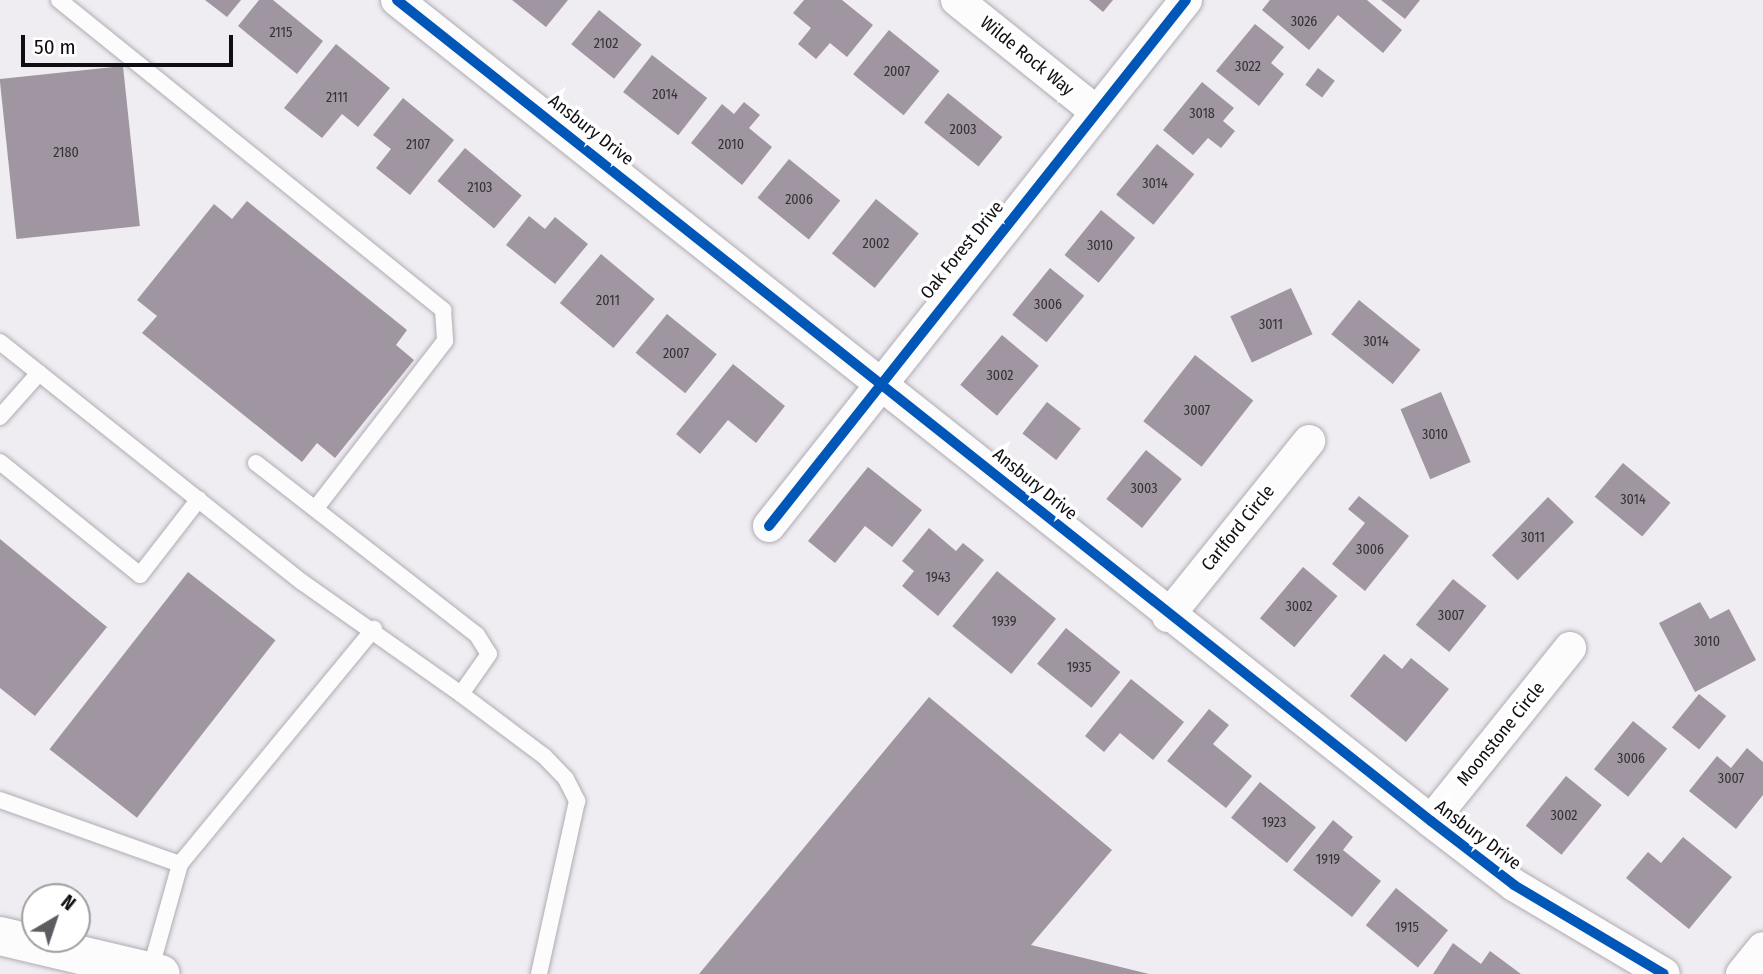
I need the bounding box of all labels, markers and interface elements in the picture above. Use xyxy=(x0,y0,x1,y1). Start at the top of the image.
street label: Wilde Rock Way xyxy=(976,12,1078,100)
house number: 3026 xyxy=(1291,14,1317,30)
scale bar xyxy=(24,21,236,65)
house number: 2115 xyxy=(269,25,293,41)
text: 50 m xyxy=(34,34,76,60)
house number: 2102 xyxy=(594,36,618,52)
house number: 3022 xyxy=(1235,59,1261,75)
house number: 2007 xyxy=(884,64,910,80)
house number: 2014 xyxy=(652,87,678,103)
house number: 2111 xyxy=(326,90,348,106)
street label: Ansbury Drive xyxy=(544,90,638,170)
house number: 3018 xyxy=(1189,106,1215,122)
house number: 2003 xyxy=(950,122,976,138)
house number: 2107 xyxy=(406,137,430,153)
house number: 2010 xyxy=(718,137,744,153)
house number: 2180 xyxy=(53,145,79,161)
house number: 3014 xyxy=(1142,176,1168,192)
house number: 2103 xyxy=(468,180,492,196)
house number: 2006 xyxy=(785,192,813,208)
street label: Oak Forest Drive xyxy=(916,197,1008,303)
house number: 2002 xyxy=(863,236,889,252)
house number: 3010 xyxy=(1087,238,1113,254)
house number: 2011 xyxy=(596,293,620,309)
house number: 3006 xyxy=(1034,297,1062,313)
house number: 3011 xyxy=(1259,317,1283,333)
house number: 3014 xyxy=(1363,334,1389,350)
house number: 2007 xyxy=(663,346,689,362)
house number: 3002 xyxy=(987,368,1013,384)
house number: 3007 xyxy=(1184,403,1210,419)
house number: 3010 xyxy=(1422,427,1448,443)
street label: Ansbury Drive xyxy=(988,443,1082,525)
house number: 3003 xyxy=(1130,481,1158,497)
street label: Carlford Circle xyxy=(1197,481,1279,575)
house number: 3014 xyxy=(1620,492,1646,508)
house number: 3011 xyxy=(1521,530,1545,546)
house number: 3006 xyxy=(1356,542,1384,558)
house number: 1943 xyxy=(925,570,951,586)
house number: 3002 xyxy=(1286,599,1312,615)
house number: 3007 xyxy=(1438,608,1464,624)
house number: 1939 xyxy=(992,614,1016,630)
house number: 3010 xyxy=(1694,634,1720,650)
house number: 1935 xyxy=(1067,660,1091,676)
street label: Moonstone Circle xyxy=(1453,678,1549,790)
house number: 3006 xyxy=(1617,751,1645,767)
house number: 3007 xyxy=(1718,771,1744,787)
street label: Ansbury Drive xyxy=(1431,796,1525,874)
house number: 3002 xyxy=(1551,808,1577,824)
house number: 1923 xyxy=(1262,815,1286,831)
house number: 1919 xyxy=(1316,852,1340,868)
north arrow xyxy=(21,883,91,953)
text: N xyxy=(57,890,80,915)
house number: 1915 xyxy=(1395,920,1419,936)

